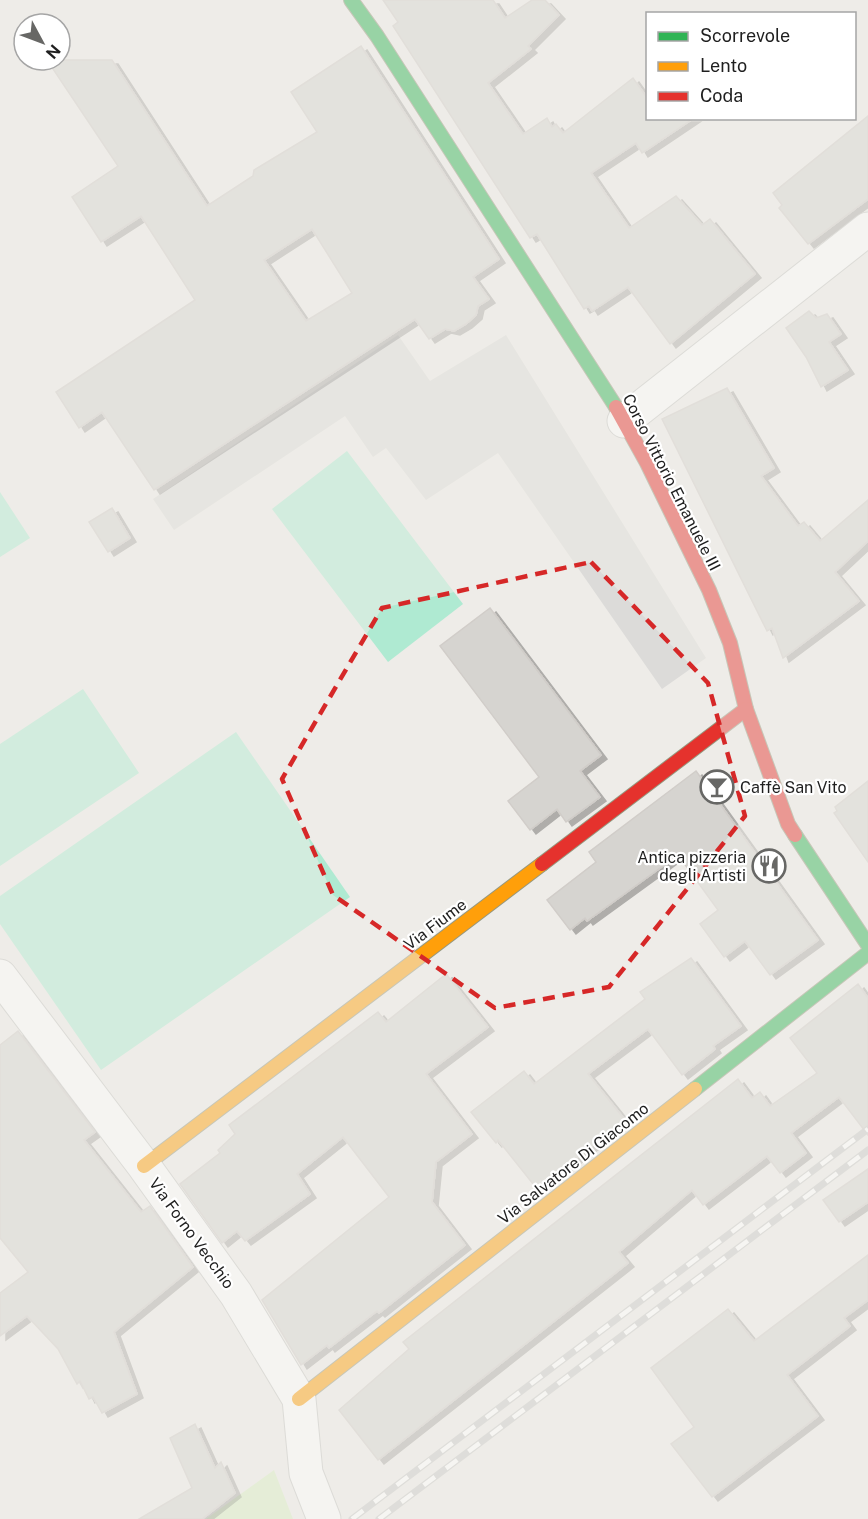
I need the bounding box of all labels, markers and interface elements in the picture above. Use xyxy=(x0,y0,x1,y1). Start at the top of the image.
north arrow xyxy=(12,12,72,72)
legend xyxy=(646,12,856,120)
text: Scorrevole xyxy=(700,25,790,46)
text: N xyxy=(42,41,64,62)
text: Lento xyxy=(700,55,747,76)
text: Coda xyxy=(700,85,743,106)
street label: Corso Vittorio Emanuele III xyxy=(619,391,724,574)
bar icon: Caffè San Vito xyxy=(699,769,735,805)
place label: Caffè San Vito xyxy=(740,778,847,797)
place label: Antica pizzeria degli Artisti xyxy=(637,848,746,885)
restaurant icon: Antica pizzeria degli Artisti xyxy=(751,848,787,884)
street label: Via Fiume xyxy=(400,895,470,954)
street label: Via Salvatore Di Giacomo xyxy=(494,1099,652,1228)
street label: Via Forno Vecchio xyxy=(145,1174,238,1292)

